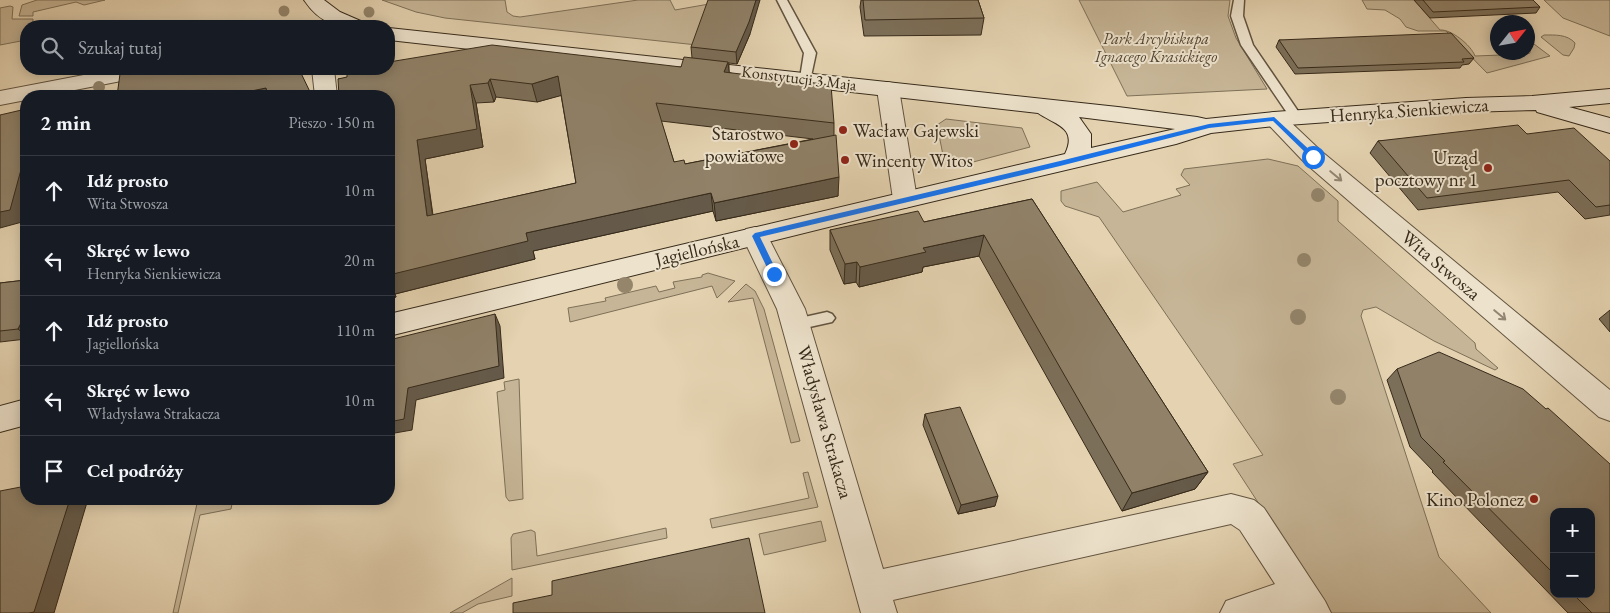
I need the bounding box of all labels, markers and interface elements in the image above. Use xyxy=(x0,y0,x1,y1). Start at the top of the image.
north arrow xyxy=(1490,15,1535,60)
search box xyxy=(20,20,395,75)
park label: Park Arcybiskupa Ignacego Krasickiego xyxy=(1094,28,1217,67)
icon: search xyxy=(38,34,66,62)
text: Szukaj tutaj xyxy=(78,35,162,60)
street label: Konstytucji 3 Maja xyxy=(740,61,858,96)
street label: Henryka Sienkiewicza xyxy=(1329,92,1490,128)
text: 2 min xyxy=(40,109,91,136)
text: Pieszo · 150 m xyxy=(289,112,375,133)
place label: Wacław Gajewski xyxy=(853,118,979,143)
place label: Starostwo powiatowe xyxy=(705,121,784,168)
marker: Wacław Gajewski xyxy=(837,124,849,136)
marker: Starostwo powiatowe xyxy=(788,138,800,150)
place label: Urząd pocztowy nr 1 xyxy=(1375,145,1478,192)
route start xyxy=(1302,146,1325,169)
place label: Wincenty Witos xyxy=(855,148,973,173)
marker: Wincenty Witos xyxy=(839,154,851,166)
marker: Urząd pocztowy nr 1 xyxy=(1482,162,1494,174)
text: Idź prosto xyxy=(87,168,168,193)
one-way arrow xyxy=(1329,170,1342,182)
icon: ahead xyxy=(40,177,68,205)
text: 10 m xyxy=(344,180,375,201)
text: Wita Stwosza xyxy=(87,193,168,214)
street label: Wita Stwosza xyxy=(1396,224,1486,306)
street label: Jagiellońska xyxy=(651,228,742,272)
text: Skręć w lewo xyxy=(87,238,190,263)
icon: left xyxy=(40,247,68,275)
text: 20 m xyxy=(344,250,375,271)
text: Henryka Sienkiewicza xyxy=(87,263,221,284)
route end xyxy=(763,263,786,286)
text: Idź prosto xyxy=(87,308,168,333)
one-way arrow xyxy=(1493,309,1506,320)
icon: ahead xyxy=(40,317,68,345)
text: 110 m xyxy=(336,320,375,341)
text: Jagiellońska xyxy=(87,333,159,354)
street label: Władysława Strakacza xyxy=(791,343,859,502)
text: Skręć w lewo xyxy=(87,378,190,403)
icon: left xyxy=(40,387,68,415)
text: 10 m xyxy=(344,390,375,411)
text: Władysława Strakacza xyxy=(87,403,220,424)
icon: arrive xyxy=(40,457,68,485)
text: Cel podróży xyxy=(87,458,183,483)
place label: Kino Polonez xyxy=(1426,487,1525,512)
marker: Kino Polonez xyxy=(1528,493,1540,505)
map controls xyxy=(1550,508,1595,598)
button: + xyxy=(1550,508,1595,553)
button: − xyxy=(1550,553,1595,598)

